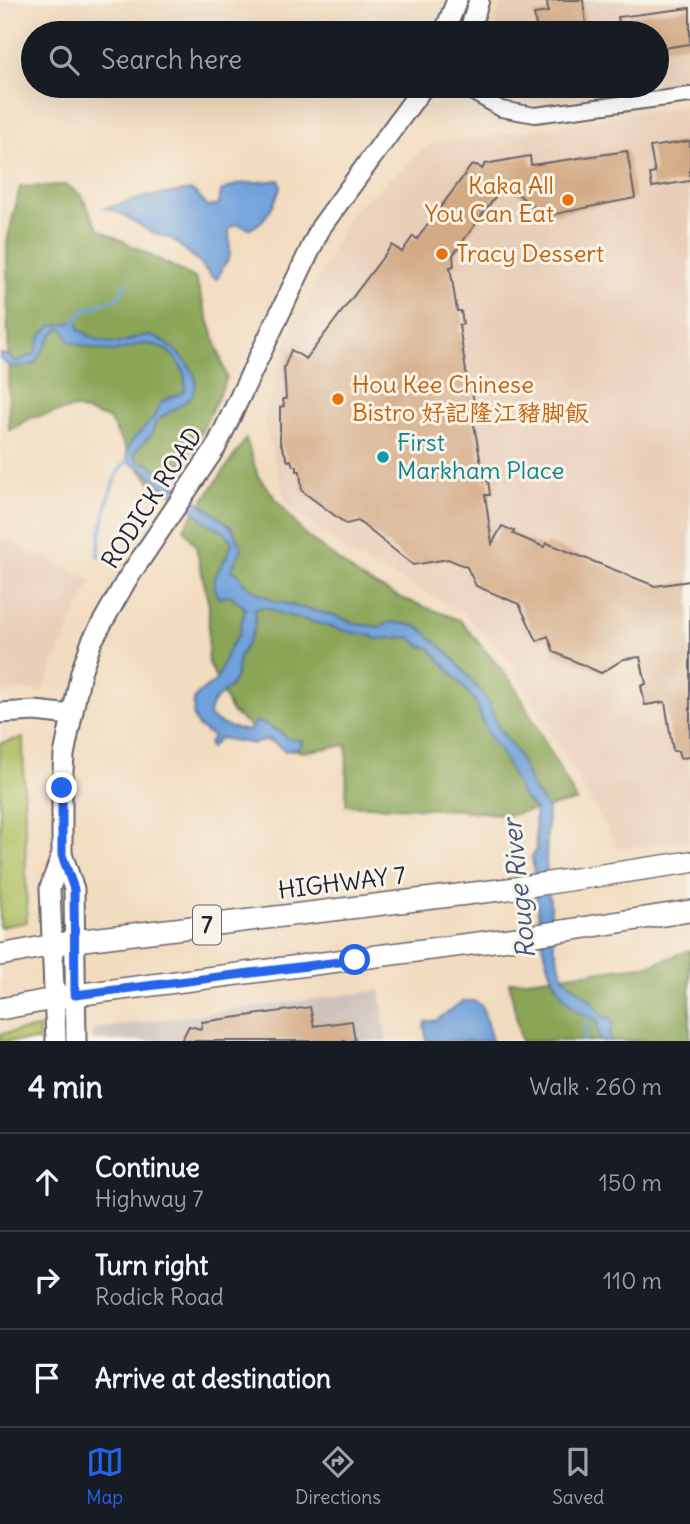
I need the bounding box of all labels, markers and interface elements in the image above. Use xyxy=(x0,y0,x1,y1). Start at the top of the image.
search box xyxy=(21,21,669,98)
icon: search xyxy=(45,41,83,79)
text: Search here xyxy=(101,43,242,76)
place label: Kaka All You Can Eat xyxy=(425,170,554,228)
marker: Kaka All You Can Eat xyxy=(560,192,576,208)
place label: Tracy Dessert xyxy=(456,238,604,268)
marker: Tracy Dessert xyxy=(434,246,450,262)
place label: Hou Kee Chinese Bistro 好記隆江豬脚飯 xyxy=(352,369,589,427)
marker: Hou Kee Chinese Bistro 好記隆江豬脚飯 xyxy=(330,391,346,407)
street label: RODICK ROAD xyxy=(94,421,208,574)
place label: First Markham Place xyxy=(397,427,564,485)
marker: First Markham Place xyxy=(375,449,391,465)
route end xyxy=(46,772,77,803)
water label: Rouge River xyxy=(494,814,542,961)
street label: HIGHWAY 7 xyxy=(276,859,408,905)
road number: 7 xyxy=(193,906,221,944)
route start xyxy=(339,944,370,975)
text: 4 min xyxy=(28,1068,103,1106)
text: Walk · 260 m xyxy=(529,1072,662,1101)
text: Continue xyxy=(95,1151,200,1184)
icon: ahead xyxy=(28,1163,66,1201)
text: 150 m xyxy=(599,1168,662,1197)
text: Highway 7 xyxy=(95,1184,204,1213)
text: Turn right xyxy=(95,1249,208,1282)
icon: right xyxy=(28,1261,66,1299)
text: 110 m xyxy=(603,1266,662,1295)
text: Rodick Road xyxy=(95,1282,224,1311)
icon: arrive xyxy=(28,1359,66,1397)
text: Arrive at destination xyxy=(95,1362,331,1395)
tab: Map xyxy=(86,1443,124,1509)
tab: Directions xyxy=(295,1443,381,1509)
tab: Saved xyxy=(552,1443,604,1509)

